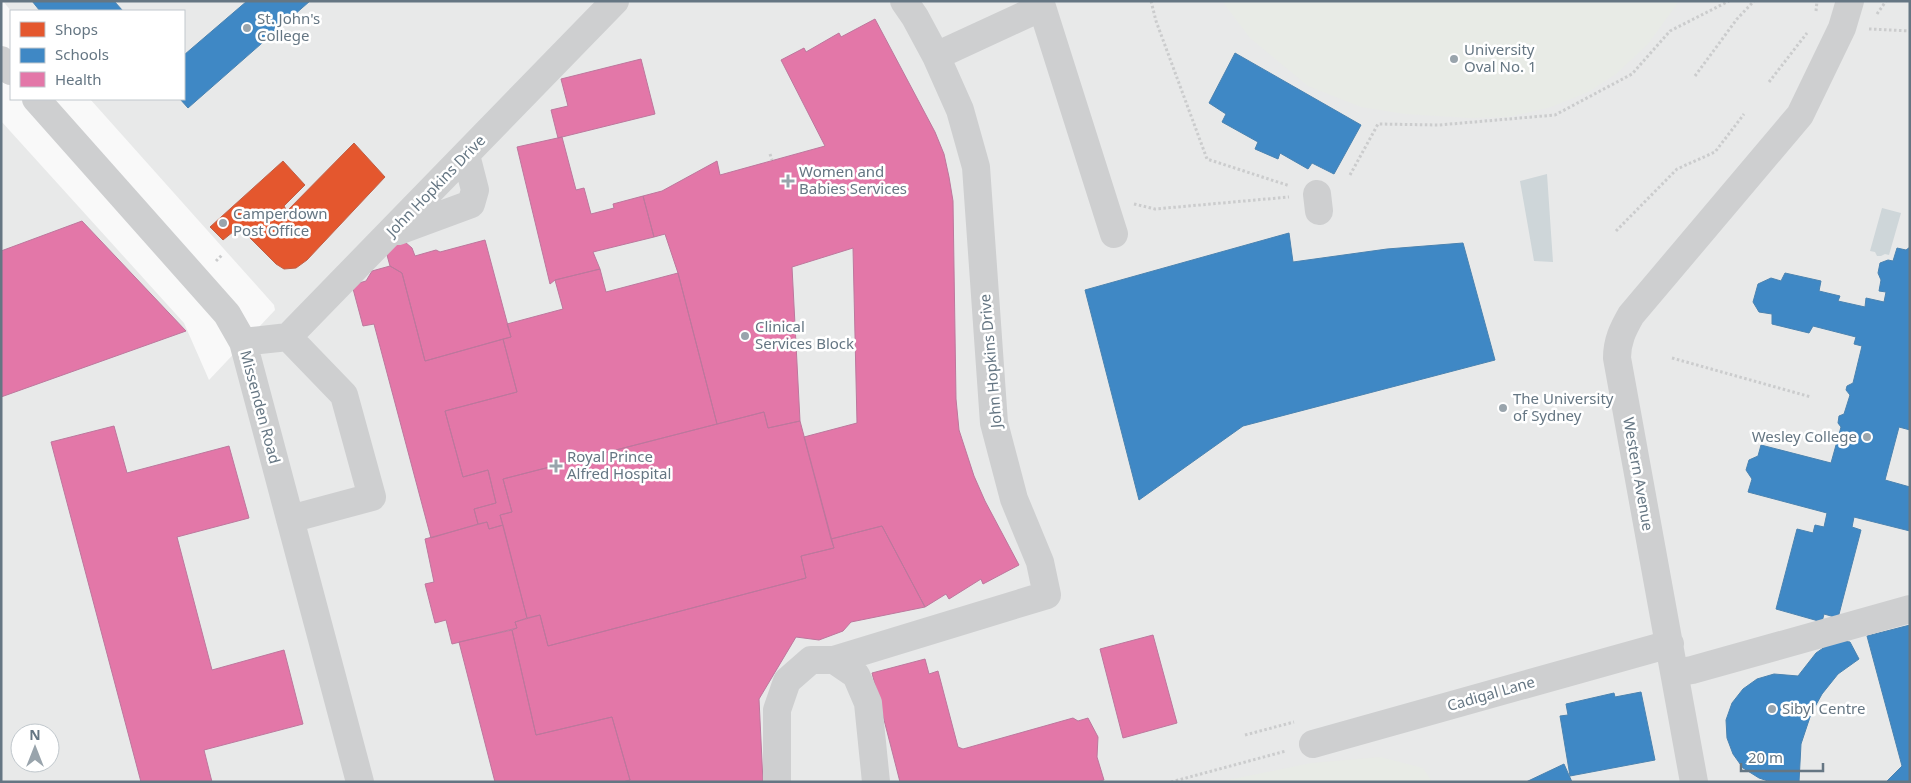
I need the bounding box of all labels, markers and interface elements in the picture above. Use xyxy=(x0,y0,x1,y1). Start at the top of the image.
place label: St. John's College xyxy=(257,8,320,45)
legend xyxy=(10,10,185,100)
text: Shops xyxy=(55,19,98,39)
marker: St. John's College xyxy=(241,22,253,34)
place label: University Oval No. 1 xyxy=(1464,39,1537,76)
text: Schools xyxy=(55,44,109,64)
marker: University Oval No. 1 xyxy=(1448,53,1460,65)
text: Health xyxy=(55,69,102,89)
street label: John Hopkins Drive xyxy=(380,130,489,242)
place label: Women and Babies Services xyxy=(799,161,907,198)
marker: Women and Babies Services xyxy=(781,174,795,188)
place label: Camperdown Post Office xyxy=(233,203,328,240)
marker: Camperdown Post Office xyxy=(217,217,229,229)
street label: John Hopkins Drive xyxy=(974,293,1006,431)
place label: Clinical Services Block xyxy=(755,316,854,353)
marker: Clinical Services Block xyxy=(739,330,751,342)
street label: Missenden Road xyxy=(236,348,286,466)
place label: The University of Sydney xyxy=(1513,388,1614,425)
marker: The University of Sydney xyxy=(1497,402,1509,414)
street label: Western Avenue xyxy=(1619,415,1659,532)
place label: Wesley College xyxy=(1752,426,1857,446)
marker: Wesley College xyxy=(1861,431,1873,443)
place label: Royal Prince Alfred Hospital xyxy=(567,446,671,483)
marker: Royal Prince Alfred Hospital xyxy=(549,459,563,473)
street label: Cadigal Lane xyxy=(1445,671,1537,715)
place label: Sibyl Centre xyxy=(1782,698,1865,718)
marker: Sibyl Centre xyxy=(1766,703,1778,715)
north arrow xyxy=(10,723,60,773)
text: N xyxy=(29,725,41,744)
scale bar xyxy=(1741,740,1824,772)
text: 20 m xyxy=(1748,747,1783,767)

